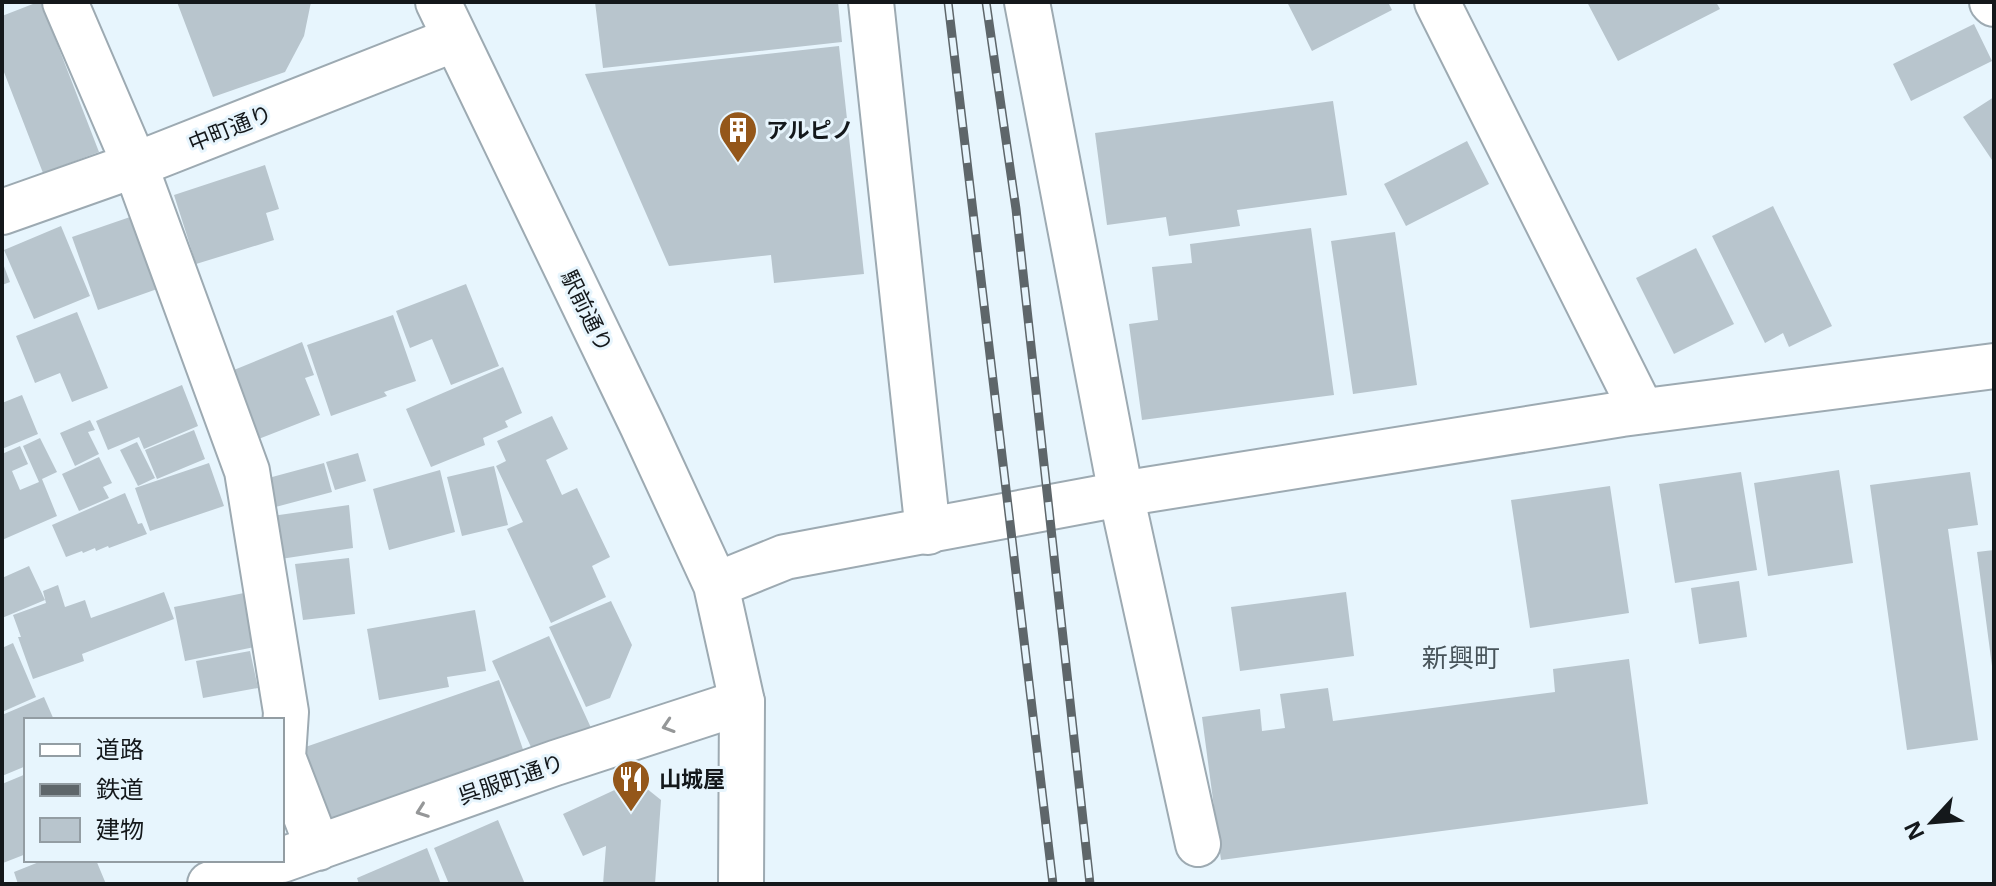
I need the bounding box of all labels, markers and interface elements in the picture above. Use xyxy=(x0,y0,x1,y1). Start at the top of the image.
street label: 中町通り xyxy=(183,97,276,157)
building icon: アルピノ xyxy=(717,109,759,164)
place label: アルピノ xyxy=(766,114,854,144)
street label: 駅前通り xyxy=(555,264,621,357)
district label: 新興町 xyxy=(1422,639,1500,675)
one-way arrow xyxy=(661,717,675,733)
legend xyxy=(24,718,284,862)
text: 道路 xyxy=(96,732,144,765)
street label: 呉服町通り xyxy=(454,746,568,810)
restaurant icon: 山城屋 xyxy=(610,758,652,813)
place label: 山城屋 xyxy=(659,763,725,793)
text: 鉄道 xyxy=(96,772,144,805)
north arrow xyxy=(1892,782,1972,862)
one-way arrow xyxy=(416,801,430,817)
text: 建物 xyxy=(96,812,144,845)
text: N xyxy=(1896,817,1931,846)

